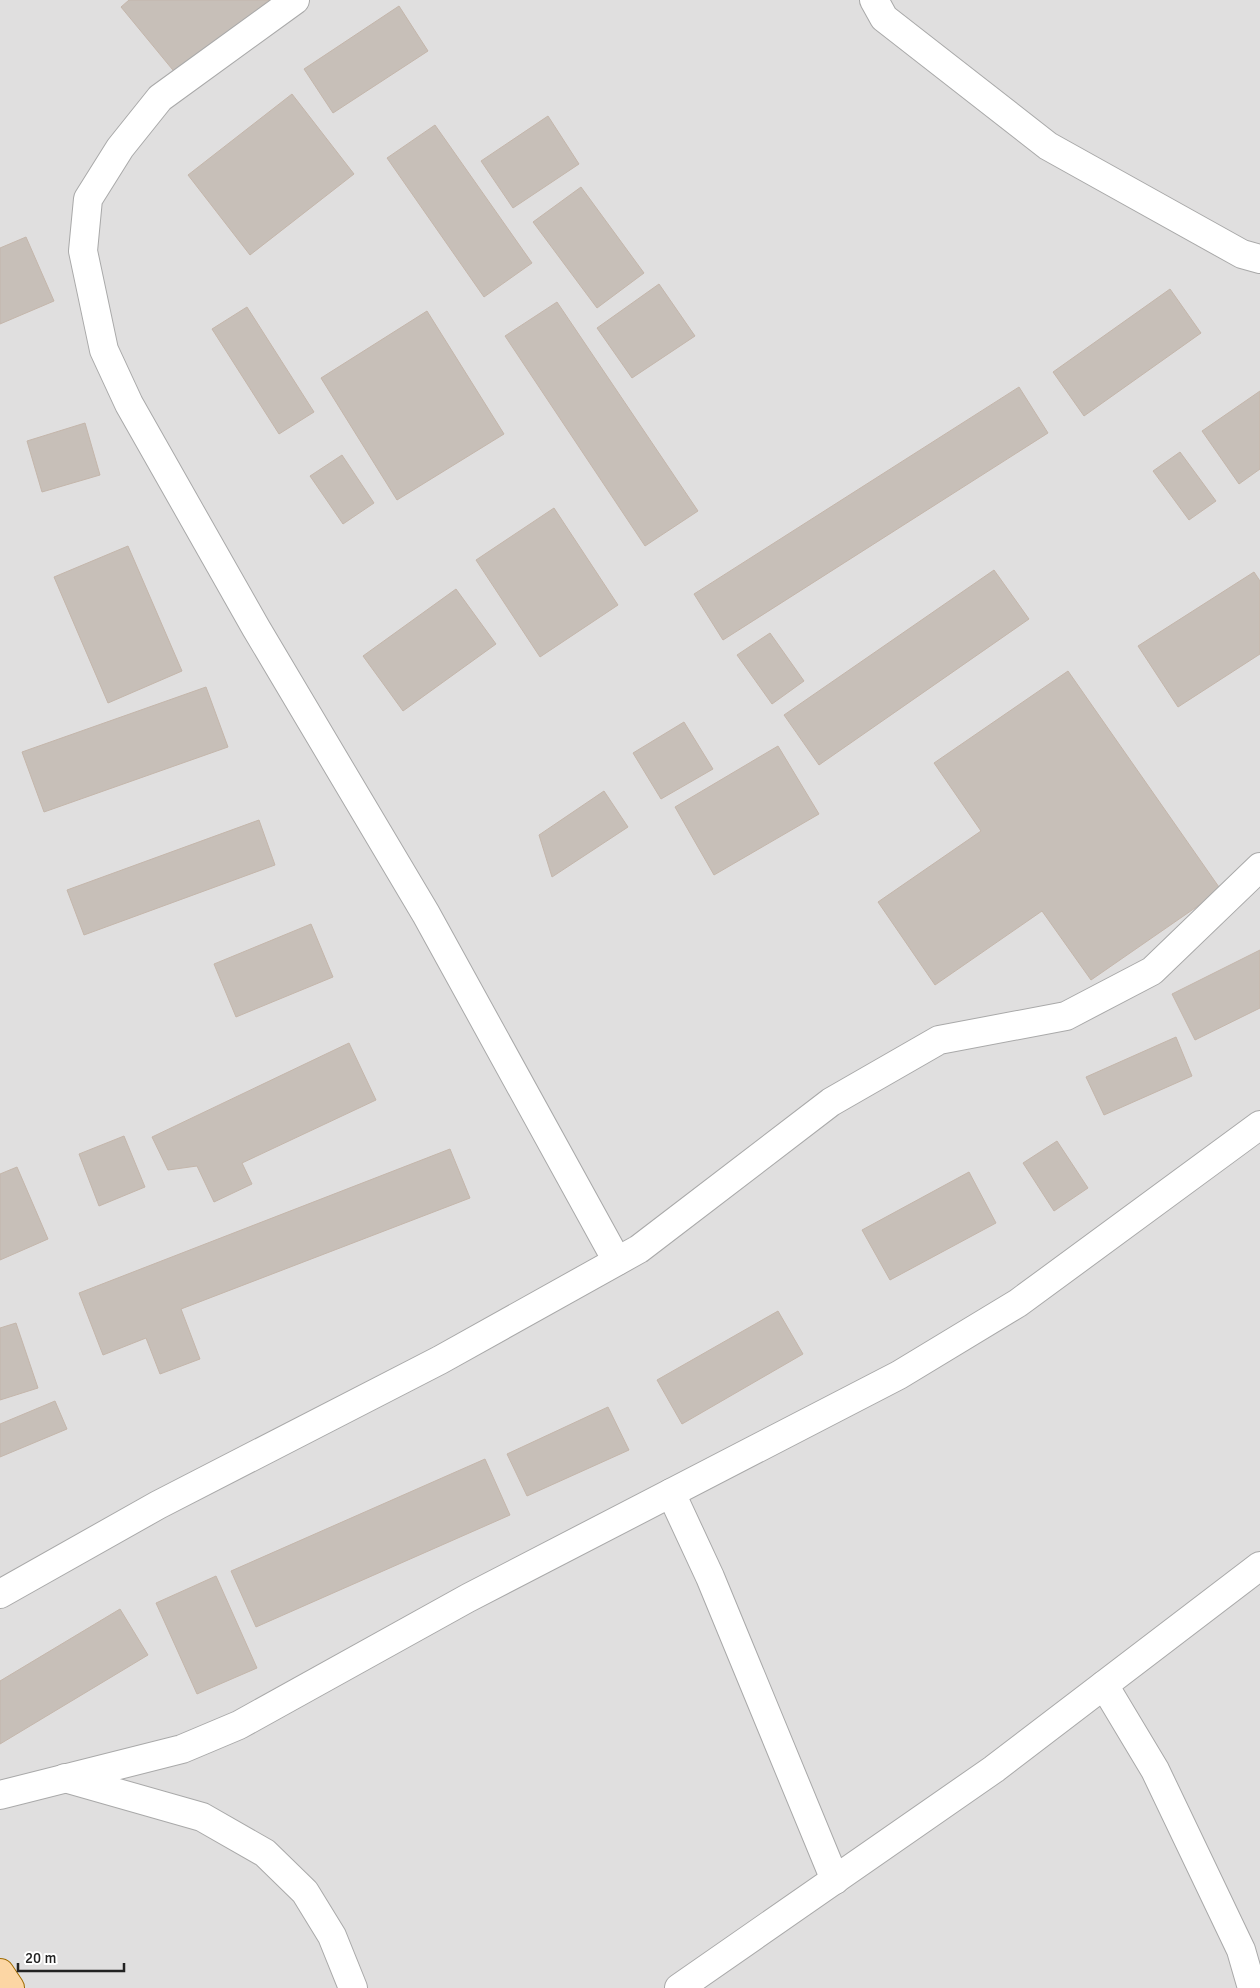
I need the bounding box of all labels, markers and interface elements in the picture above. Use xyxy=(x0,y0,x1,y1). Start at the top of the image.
scale bar xyxy=(18,1940,124,1972)
text: 20 m xyxy=(25,1949,56,1967)

